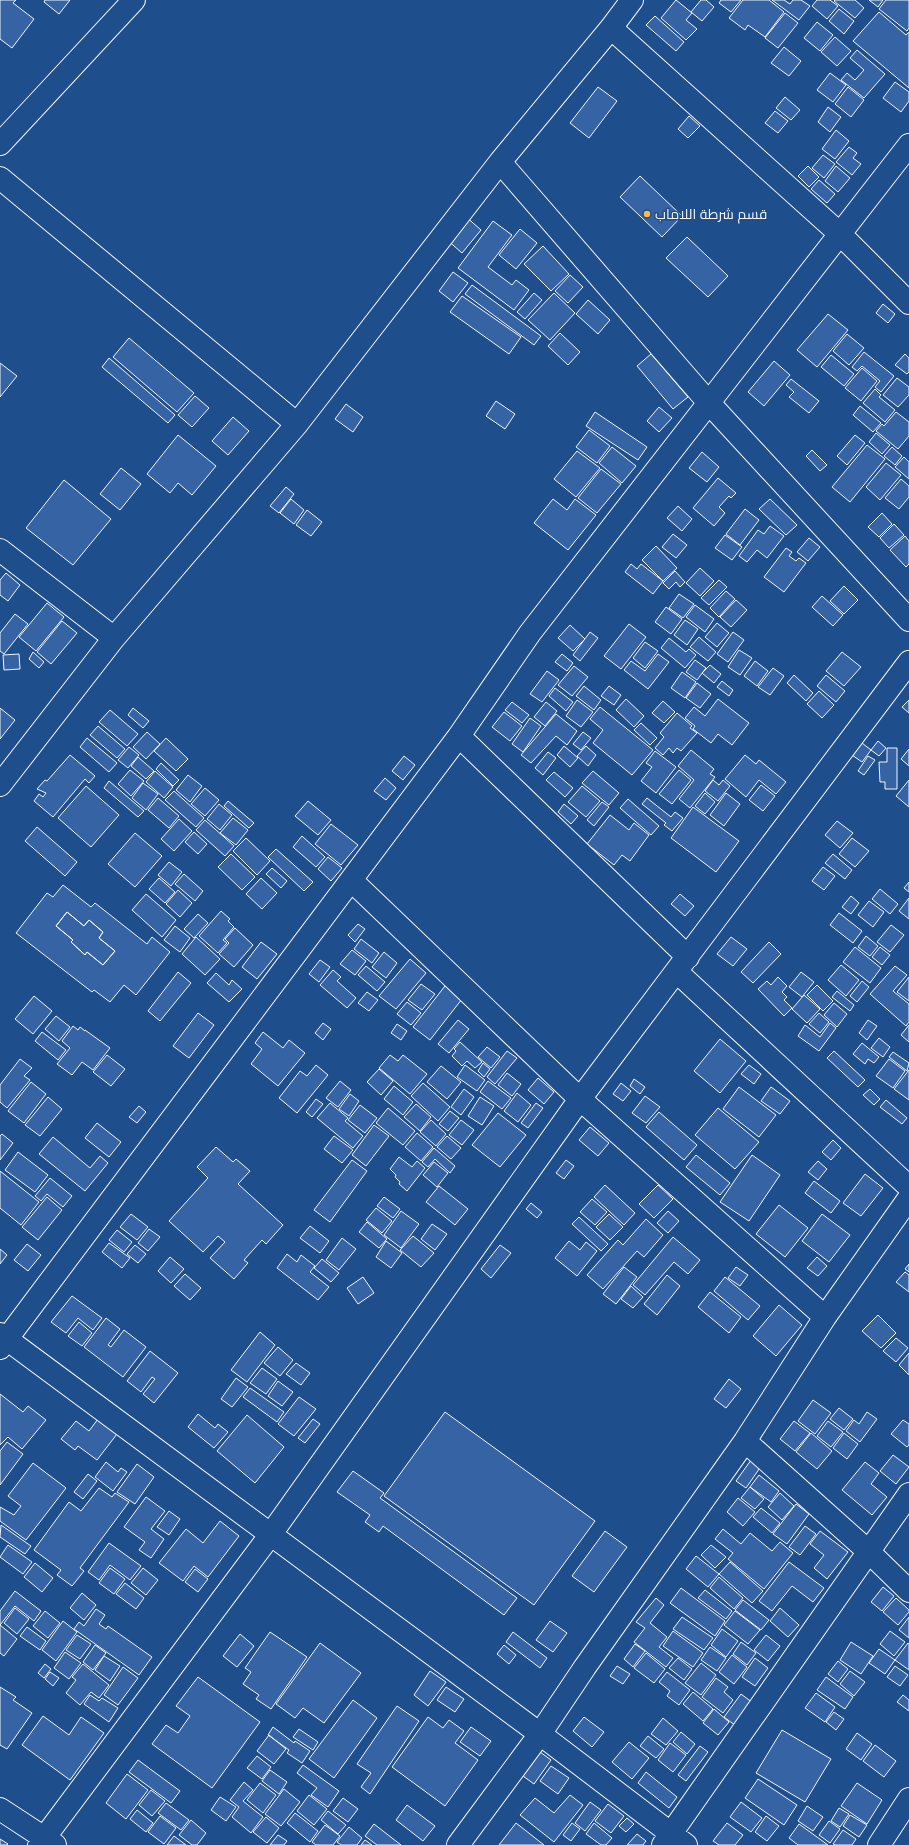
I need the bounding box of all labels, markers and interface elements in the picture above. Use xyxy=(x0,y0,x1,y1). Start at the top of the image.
place label: قسم شرطة اللاماب xyxy=(655,205,767,224)
marker: قسم شرطة اللاماب xyxy=(642,209,652,219)

